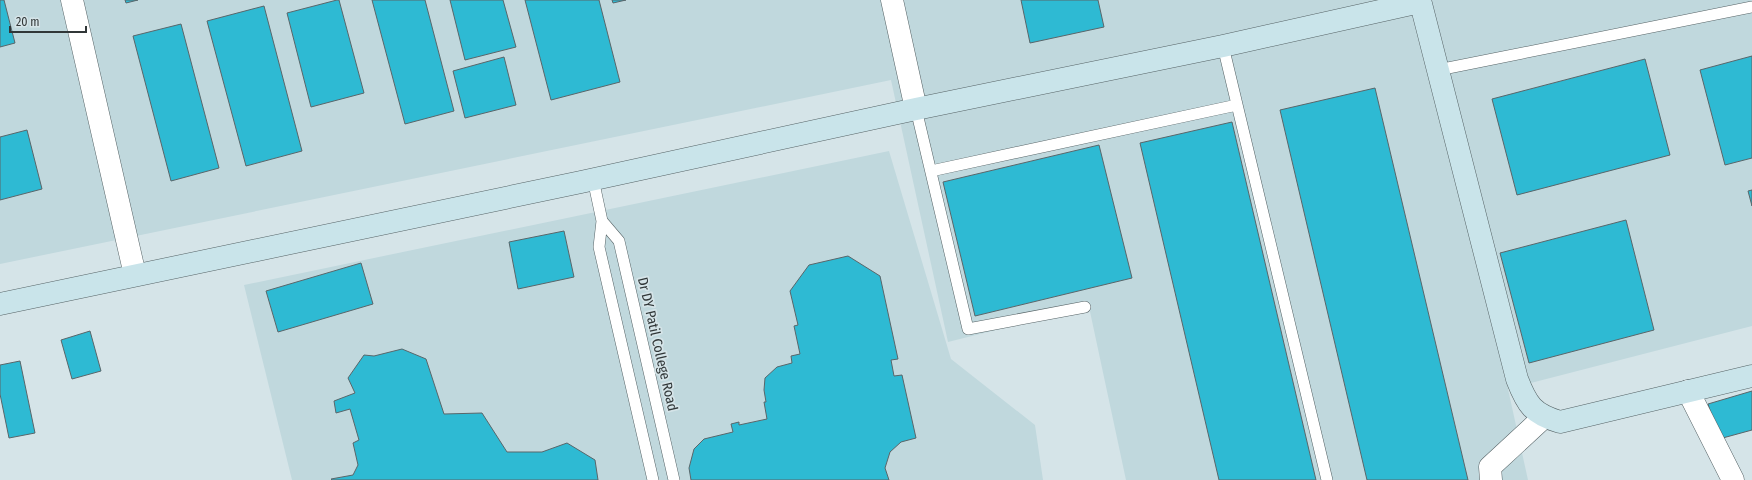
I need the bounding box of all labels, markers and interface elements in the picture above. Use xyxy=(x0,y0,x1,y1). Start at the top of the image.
scale bar xyxy=(10,8,86,34)
text: 20 m xyxy=(16,15,40,29)
street label: Dr DY Patil College Road xyxy=(634,276,681,413)

